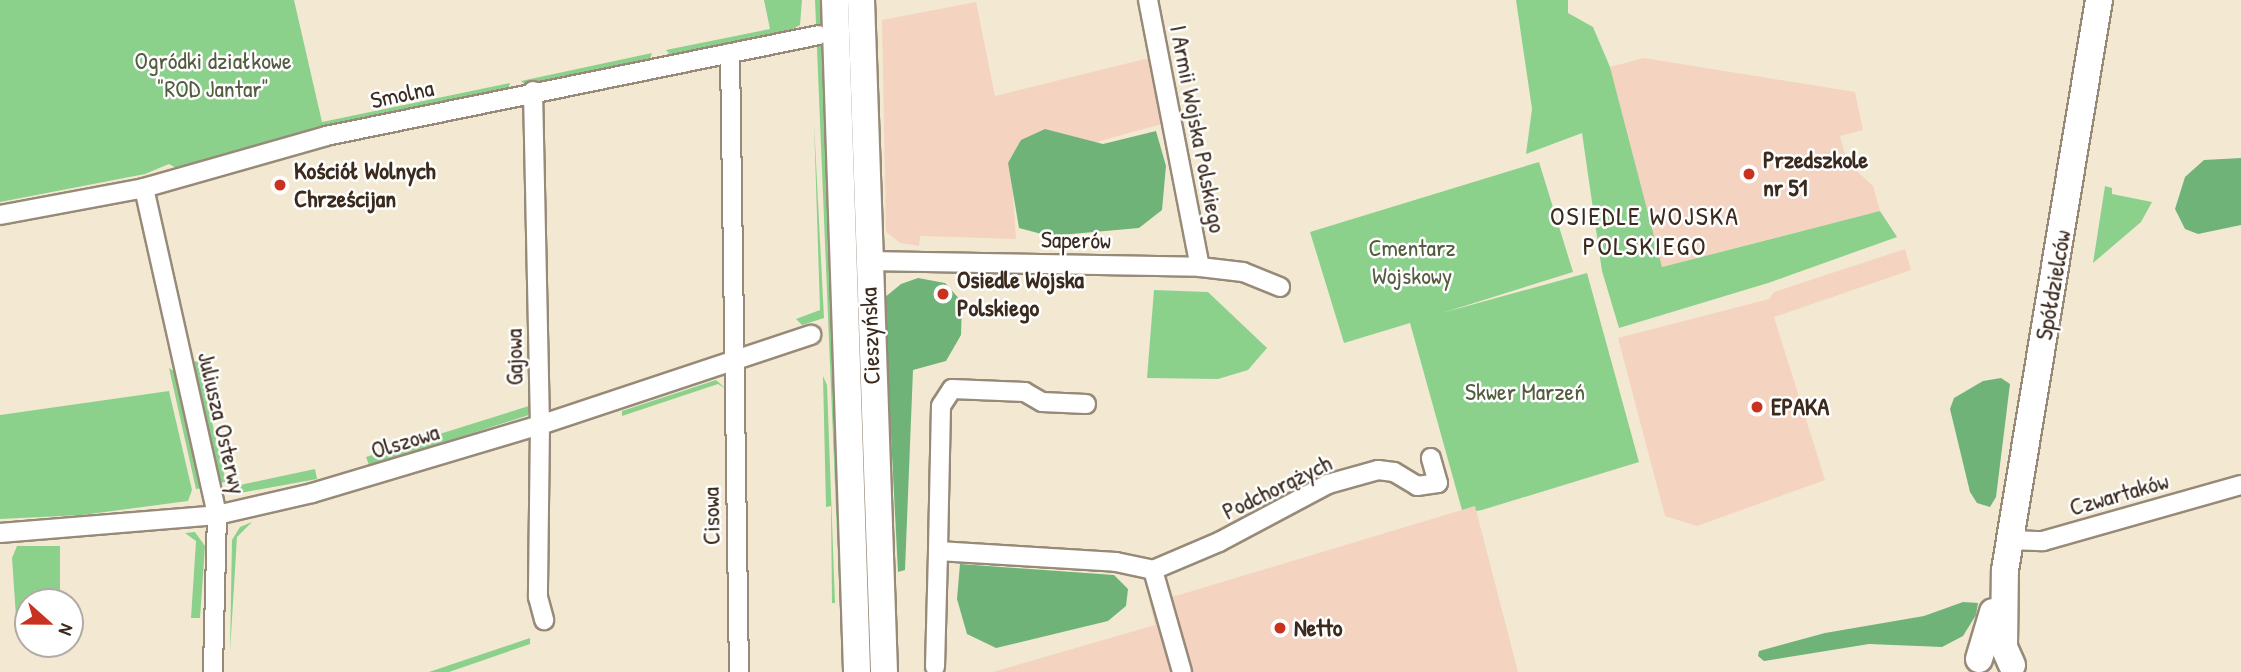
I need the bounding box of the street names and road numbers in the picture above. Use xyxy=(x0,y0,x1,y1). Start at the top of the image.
street label: I Armii Wojska Polskiego xyxy=(1164,23,1232,235)
street label: Smolna xyxy=(368,73,436,115)
street label: Saperów xyxy=(1041,225,1111,255)
street label: Spółdzielców xyxy=(2029,228,2077,342)
street label: Cieszyńska xyxy=(854,287,886,385)
street label: Gajowa xyxy=(499,328,529,386)
street label: Juliusza Osterwy xyxy=(192,349,252,497)
street label: Olszowa xyxy=(368,417,442,465)
street label: Podchorążych xyxy=(1218,448,1336,526)
street label: Czwartaków xyxy=(2066,466,2172,522)
street label: Cisowa xyxy=(696,487,726,545)

